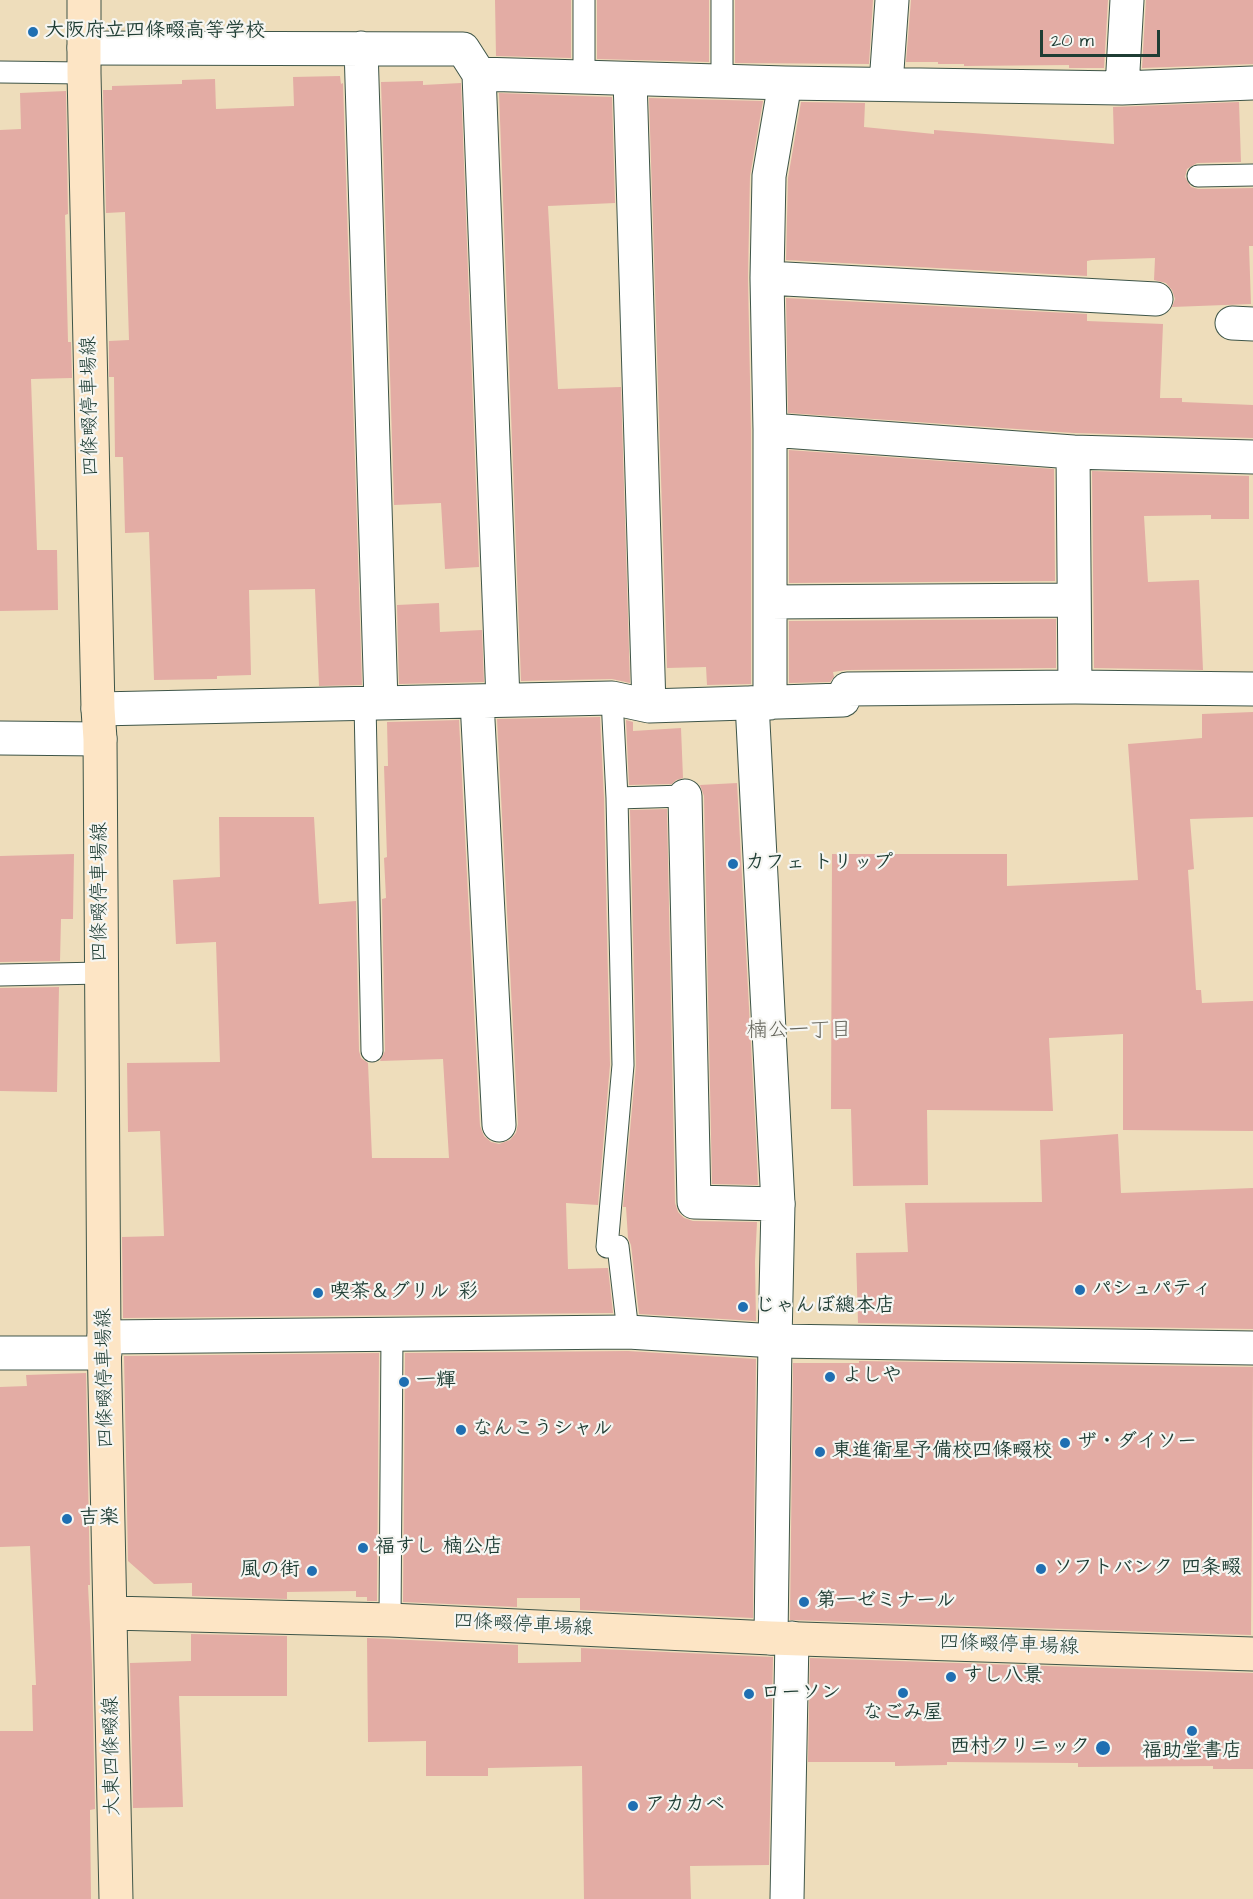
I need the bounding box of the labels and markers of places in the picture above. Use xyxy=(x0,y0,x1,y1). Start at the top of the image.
place label: 大阪府立四條畷高等学校 xyxy=(45,20,265,44)
marker: 大阪府立四條畷高等学校 xyxy=(26,25,40,39)
place label: カフェ トリップ xyxy=(745,852,893,876)
marker: カフェ トリップ xyxy=(726,857,740,871)
place label: パシュパティ xyxy=(1092,1278,1212,1302)
place label: 喫茶＆グリル 彩 xyxy=(330,1281,478,1305)
marker: パシュパティ xyxy=(1073,1283,1087,1297)
marker: 喫茶＆グリル 彩 xyxy=(311,1286,325,1300)
place label: じゃんぼ總本店 xyxy=(755,1295,895,1319)
marker: じゃんぼ總本店 xyxy=(736,1300,750,1314)
place label: よしや xyxy=(842,1365,902,1389)
place label: 一輝 xyxy=(416,1370,456,1394)
marker: よしや xyxy=(823,1370,837,1384)
marker: 一輝 xyxy=(397,1375,411,1389)
place label: なんこうシャル xyxy=(473,1418,613,1442)
marker: なんこうシャル xyxy=(454,1423,468,1437)
place label: ザ・ダイソー xyxy=(1077,1431,1197,1455)
marker: ザ・ダイソー xyxy=(1058,1436,1072,1450)
place label: 東進衛星予備校四條畷校 xyxy=(832,1440,1052,1464)
marker: 東進衛星予備校四條畷校 xyxy=(813,1445,827,1459)
place label: 吉楽 xyxy=(79,1507,119,1531)
marker: 吉楽 xyxy=(60,1512,74,1526)
place label: 福すし 楠公店 xyxy=(375,1536,503,1560)
marker: 福すし 楠公店 xyxy=(356,1541,370,1555)
place label: ソフトバンク 四条畷 xyxy=(1053,1557,1241,1581)
place label: 風の街 xyxy=(240,1559,300,1583)
marker: ソフトバンク 四条畷 xyxy=(1034,1562,1048,1576)
marker: 風の街 xyxy=(305,1564,319,1578)
place label: 第一ゼミナール xyxy=(816,1590,956,1614)
marker: 第一ゼミナール xyxy=(797,1595,811,1609)
place label: すし八景 xyxy=(963,1665,1043,1689)
marker: すし八景 xyxy=(944,1670,958,1684)
place label: ローソン xyxy=(761,1682,841,1706)
marker: なごみ屋 xyxy=(896,1686,910,1700)
marker: ローソン xyxy=(742,1687,756,1701)
place label: なごみ屋 xyxy=(863,1702,943,1726)
marker: 福助堂書店 xyxy=(1185,1724,1199,1738)
place label: 西村クリニック xyxy=(950,1736,1090,1760)
marker: 西村クリニック xyxy=(1094,1739,1112,1757)
place label: 福助堂書店 xyxy=(1142,1740,1242,1764)
place label: アカカベ xyxy=(645,1794,725,1818)
marker: アカカベ xyxy=(626,1799,640,1813)

